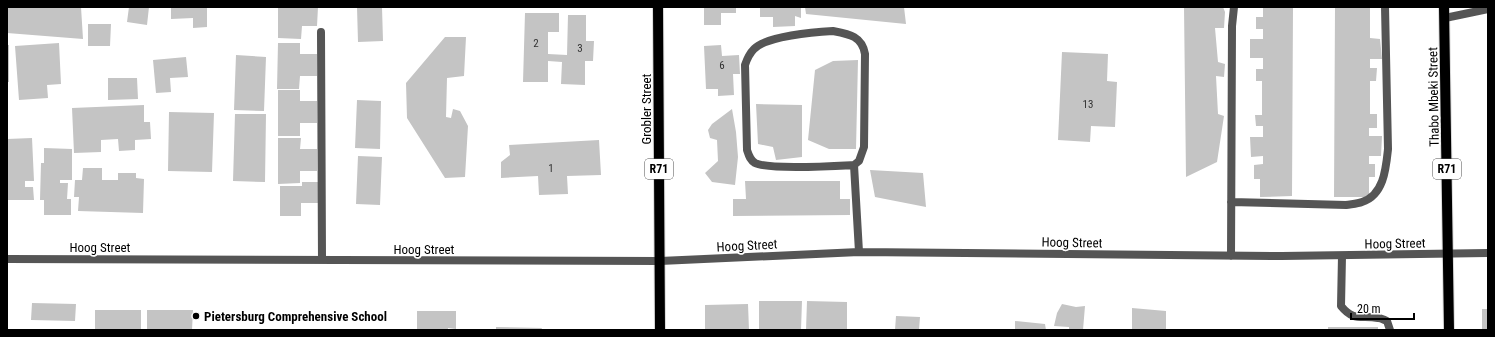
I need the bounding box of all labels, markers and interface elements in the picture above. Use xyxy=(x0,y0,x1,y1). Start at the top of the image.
house number: 2 xyxy=(533,37,539,50)
house number: 3 xyxy=(577,42,583,55)
street label: Thabo Mbeki Street xyxy=(1425,47,1442,147)
house number: 6 xyxy=(719,59,725,72)
street label: Grobler Street xyxy=(639,73,654,144)
house number: 13 xyxy=(1083,98,1093,111)
road number: R71 xyxy=(645,159,673,179)
road number: R71 xyxy=(1433,159,1461,179)
house number: 1 xyxy=(548,162,554,175)
street label: Hoog Street xyxy=(1041,234,1103,251)
street label: Hoog Street xyxy=(1364,235,1426,252)
street label: Hoog Street xyxy=(716,236,778,255)
street label: Hoog Street xyxy=(70,240,131,255)
street label: Hoog Street xyxy=(394,242,455,257)
scale bar xyxy=(1351,295,1414,321)
text: 20 m xyxy=(1357,302,1381,316)
place label: Pietersburg Comprehensive School xyxy=(204,309,387,324)
marker: Pietersburg Comprehensive School xyxy=(191,311,201,321)

